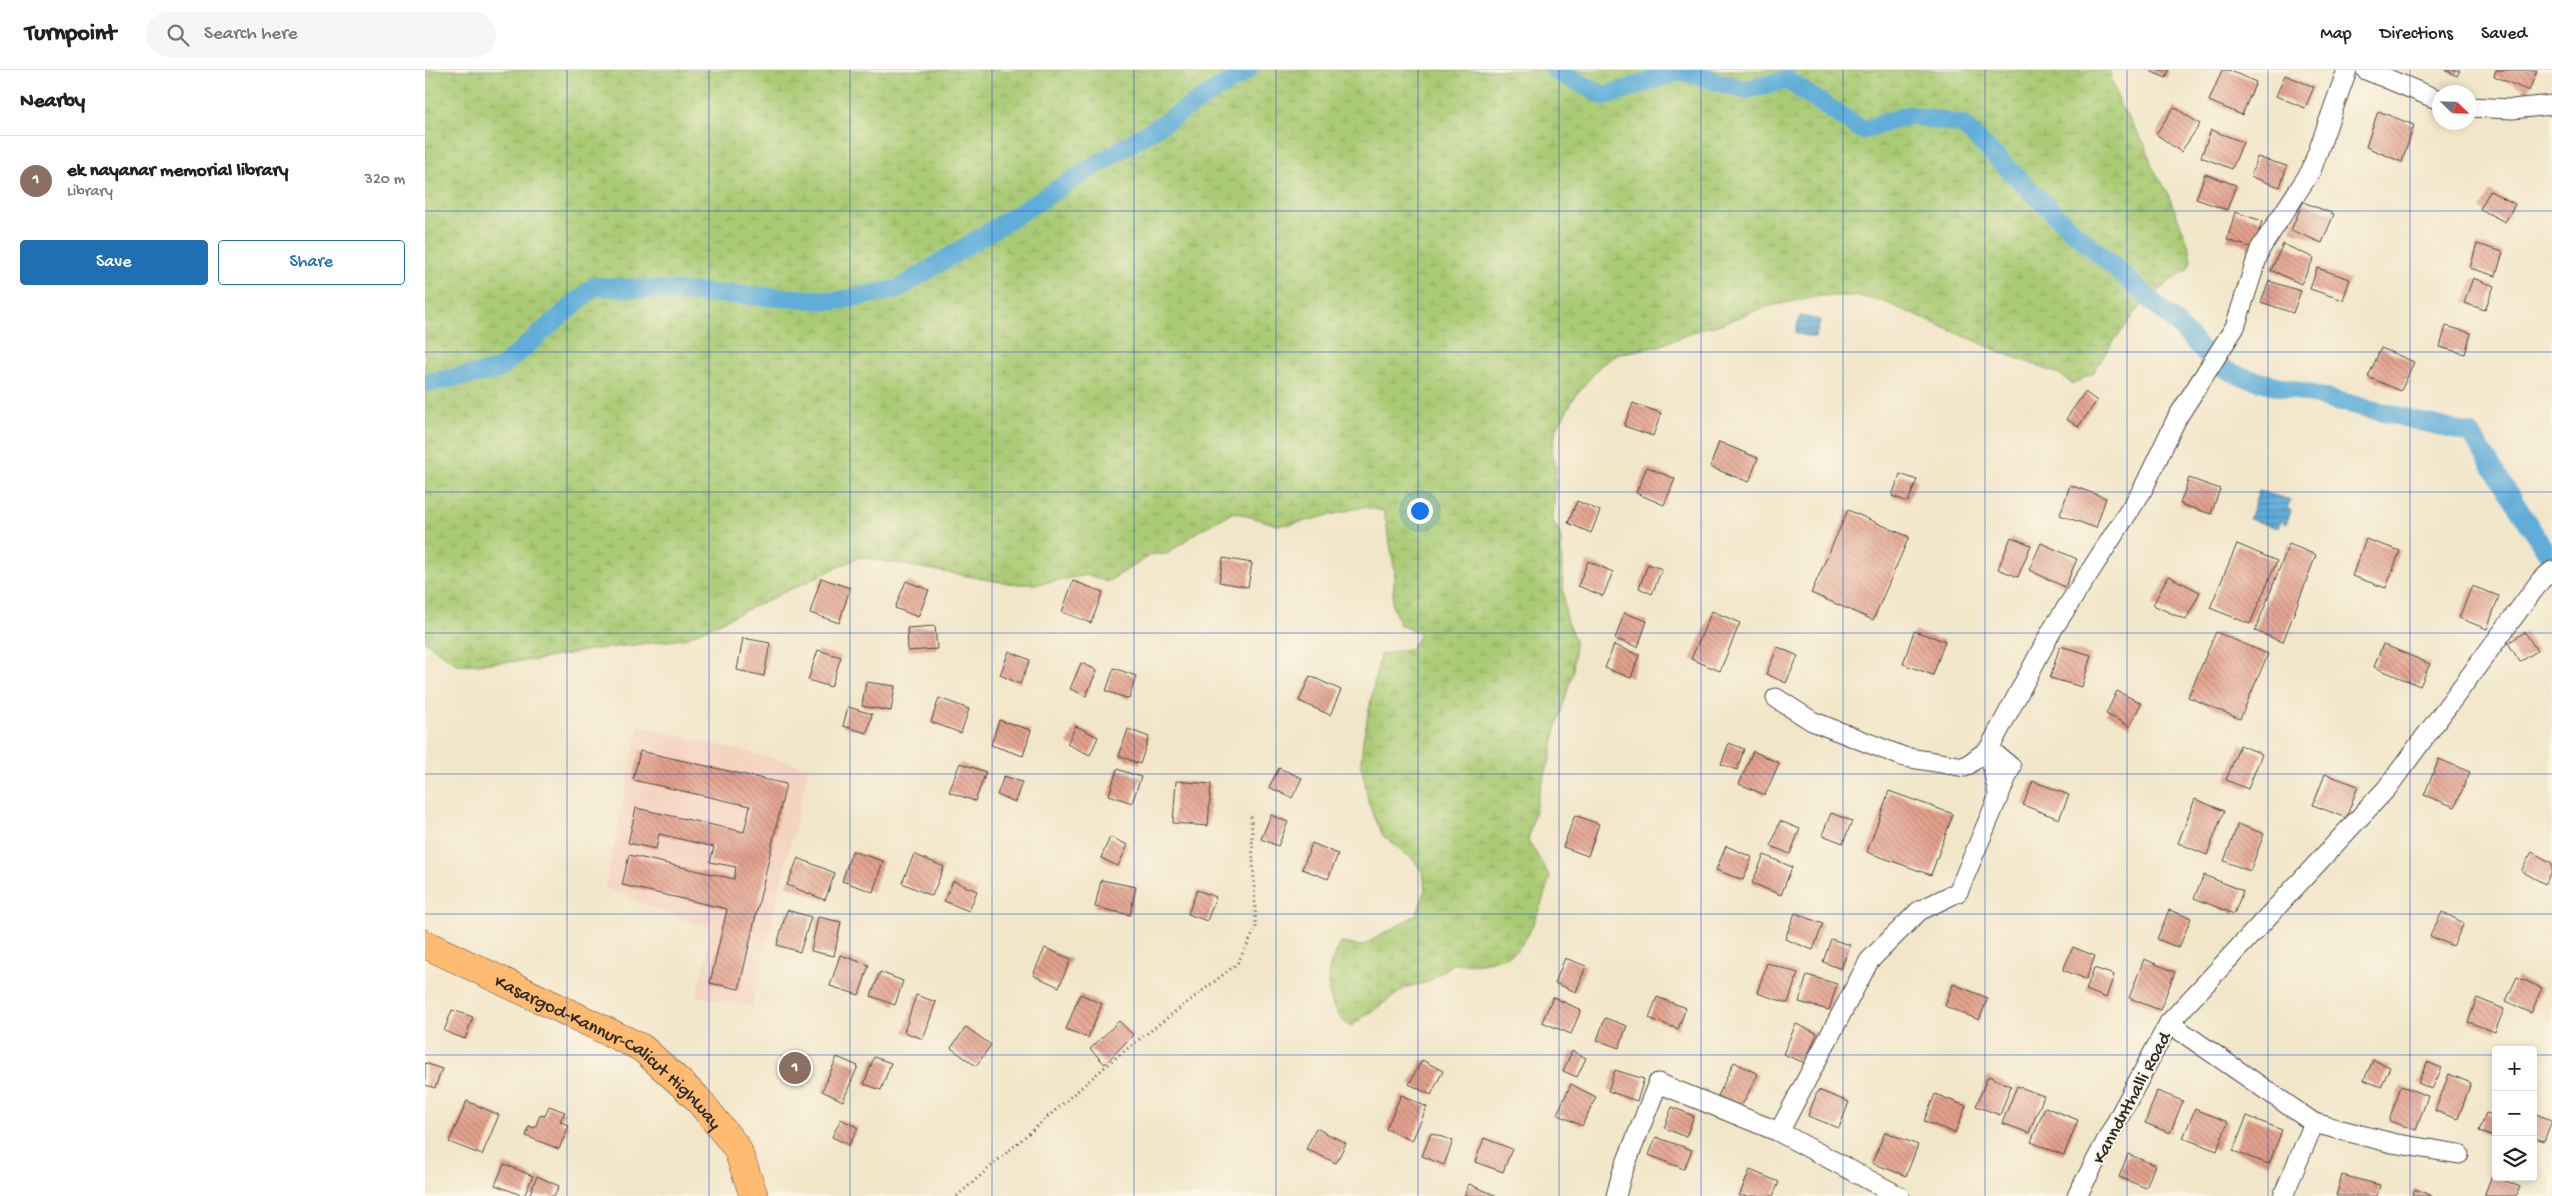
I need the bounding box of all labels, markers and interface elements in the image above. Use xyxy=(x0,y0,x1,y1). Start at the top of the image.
search box xyxy=(146,12,496,57)
text: Turnpoint xyxy=(25,20,116,49)
icon: search xyxy=(164,21,192,49)
text: Search here xyxy=(204,23,298,46)
text: Map xyxy=(2320,24,2352,45)
text: Directions xyxy=(2380,24,2453,45)
text: Saved xyxy=(2481,24,2527,45)
north arrow xyxy=(2432,85,2477,130)
text: Nearby xyxy=(20,90,85,115)
text: ek nayanar memorial library xyxy=(67,160,288,183)
text: 1 xyxy=(33,171,39,190)
text: 320 m xyxy=(365,171,405,190)
text: Library xyxy=(67,183,113,202)
button: Save xyxy=(20,240,208,285)
button: Share xyxy=(218,240,405,285)
your location xyxy=(1407,498,1433,524)
street label: Kasargod-Kannur-Calicut Highway xyxy=(490,971,726,1136)
street label: Kanndnthalli Road xyxy=(2089,1027,2178,1169)
map controls xyxy=(2492,1046,2537,1181)
button: + xyxy=(2492,1046,2537,1091)
pin: 1 xyxy=(779,1049,811,1087)
button: − xyxy=(2492,1091,2537,1136)
button: layers xyxy=(2492,1136,2537,1181)

